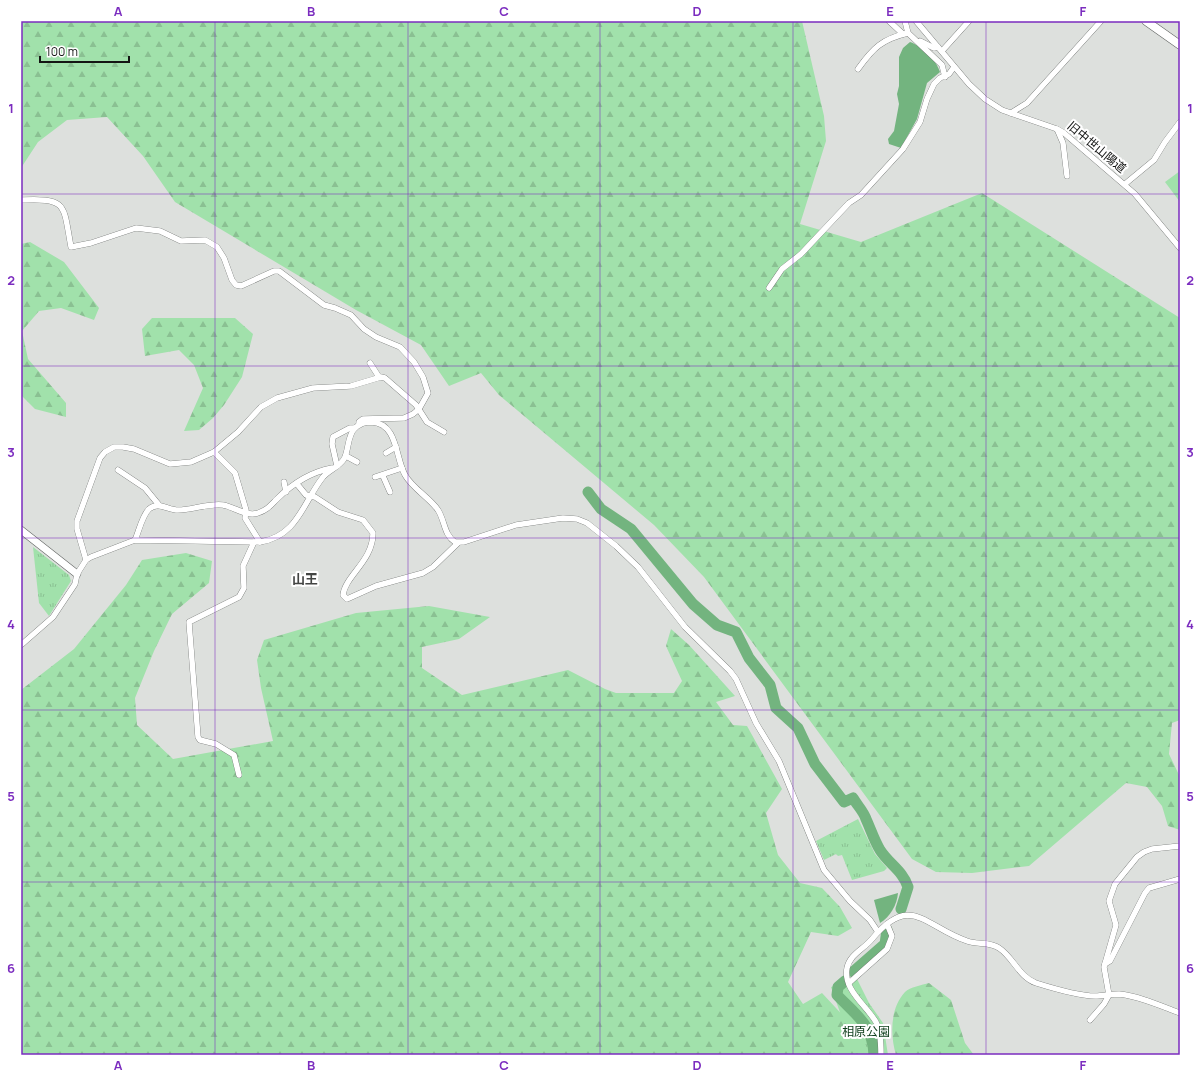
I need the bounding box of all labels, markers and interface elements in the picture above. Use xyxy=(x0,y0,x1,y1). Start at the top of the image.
text: A xyxy=(114,2,123,20)
text: B xyxy=(307,2,315,20)
text: C xyxy=(499,2,509,20)
text: D xyxy=(692,2,702,20)
text: E xyxy=(886,2,894,20)
text: F xyxy=(1080,2,1087,20)
scale bar xyxy=(40,38,129,64)
text: 100 m xyxy=(46,43,78,60)
text: 1 xyxy=(8,99,14,117)
text: 1 xyxy=(1187,99,1193,117)
street label: 旧中世山陽道 xyxy=(1064,117,1130,177)
text: 2 xyxy=(7,271,15,289)
text: 2 xyxy=(1186,271,1194,289)
text: 3 xyxy=(7,443,15,461)
text: 3 xyxy=(1186,443,1194,461)
district label: 山王 xyxy=(292,570,318,588)
text: 4 xyxy=(7,615,15,633)
text: 4 xyxy=(1186,615,1194,633)
text: 5 xyxy=(7,787,15,805)
text: 5 xyxy=(1186,787,1194,805)
text: 6 xyxy=(7,959,15,977)
text: 6 xyxy=(1186,959,1194,977)
park label: 相原公園 xyxy=(842,1023,890,1040)
text: A xyxy=(114,1056,123,1074)
text: B xyxy=(307,1056,315,1074)
text: C xyxy=(499,1056,509,1074)
text: D xyxy=(692,1056,702,1074)
text: E xyxy=(886,1056,894,1074)
text: F xyxy=(1080,1056,1087,1074)

